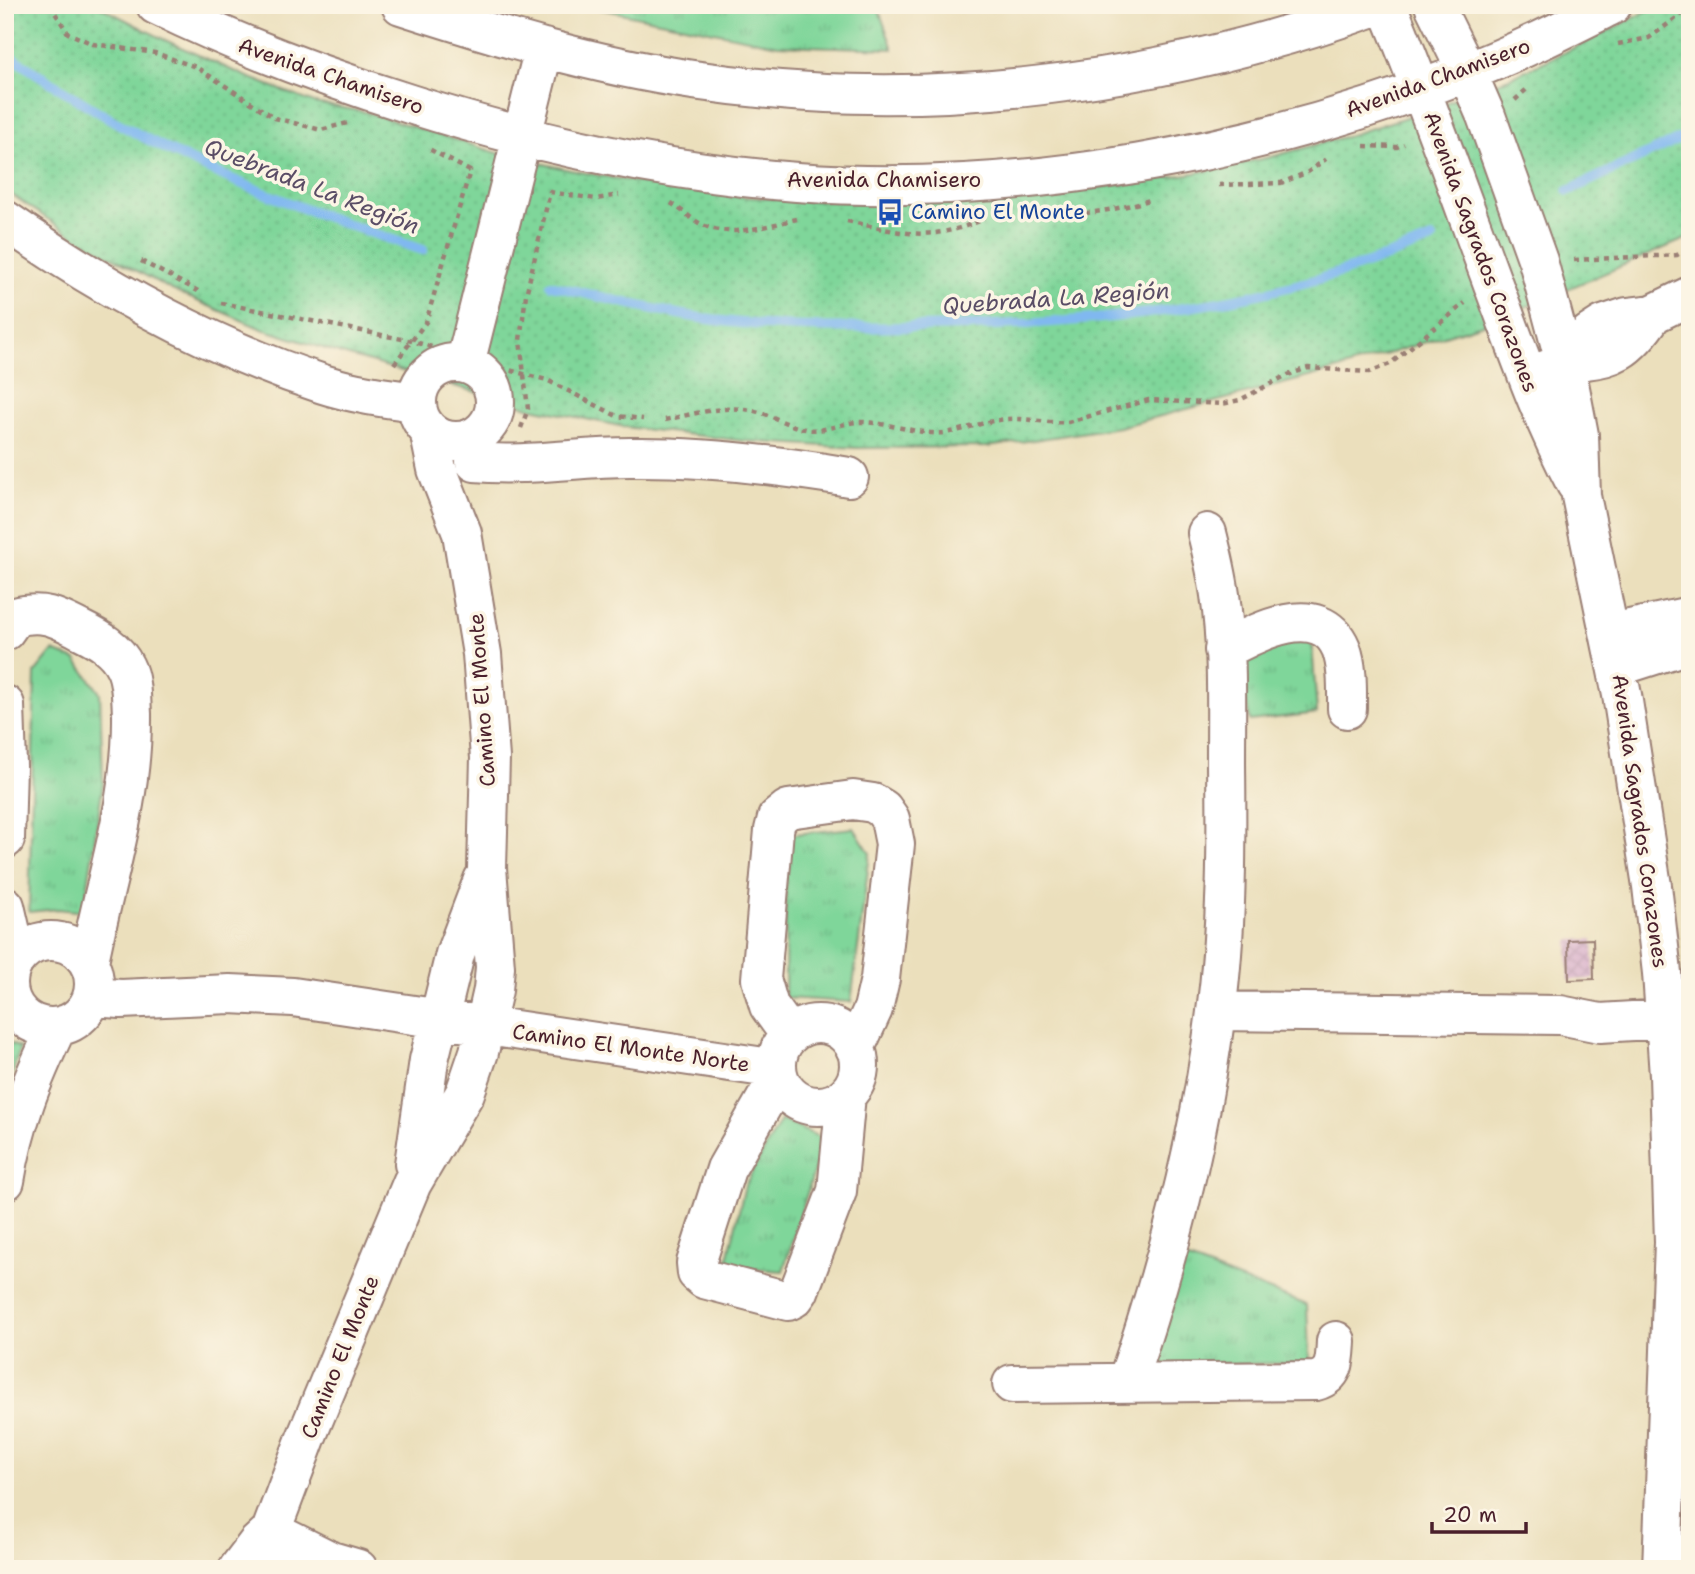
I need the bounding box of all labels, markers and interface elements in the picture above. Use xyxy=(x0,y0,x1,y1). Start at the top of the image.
street label: Avenida Chamisero xyxy=(235,31,427,121)
street label: Avenida Chamisero xyxy=(1342,32,1534,124)
street label: Avenida Sagrados Corazones xyxy=(1417,108,1545,396)
water label: Quebrada La Región xyxy=(200,131,424,241)
street label: Avenida Chamisero xyxy=(787,166,981,194)
bus stop icon: Camino El Monte xyxy=(875,197,905,227)
place label: Camino El Monte xyxy=(911,198,1085,226)
water label: Quebrada La Región xyxy=(941,275,1171,321)
street label: Camino El Monte xyxy=(462,612,502,788)
street label: Avenida Sagrados Corazones xyxy=(1606,672,1674,970)
street label: Camino El Monte Norte xyxy=(511,1017,751,1079)
street label: Camino El Monte xyxy=(294,1271,386,1443)
scale bar xyxy=(1432,1490,1527,1534)
text: 20 m xyxy=(1443,1501,1497,1529)

